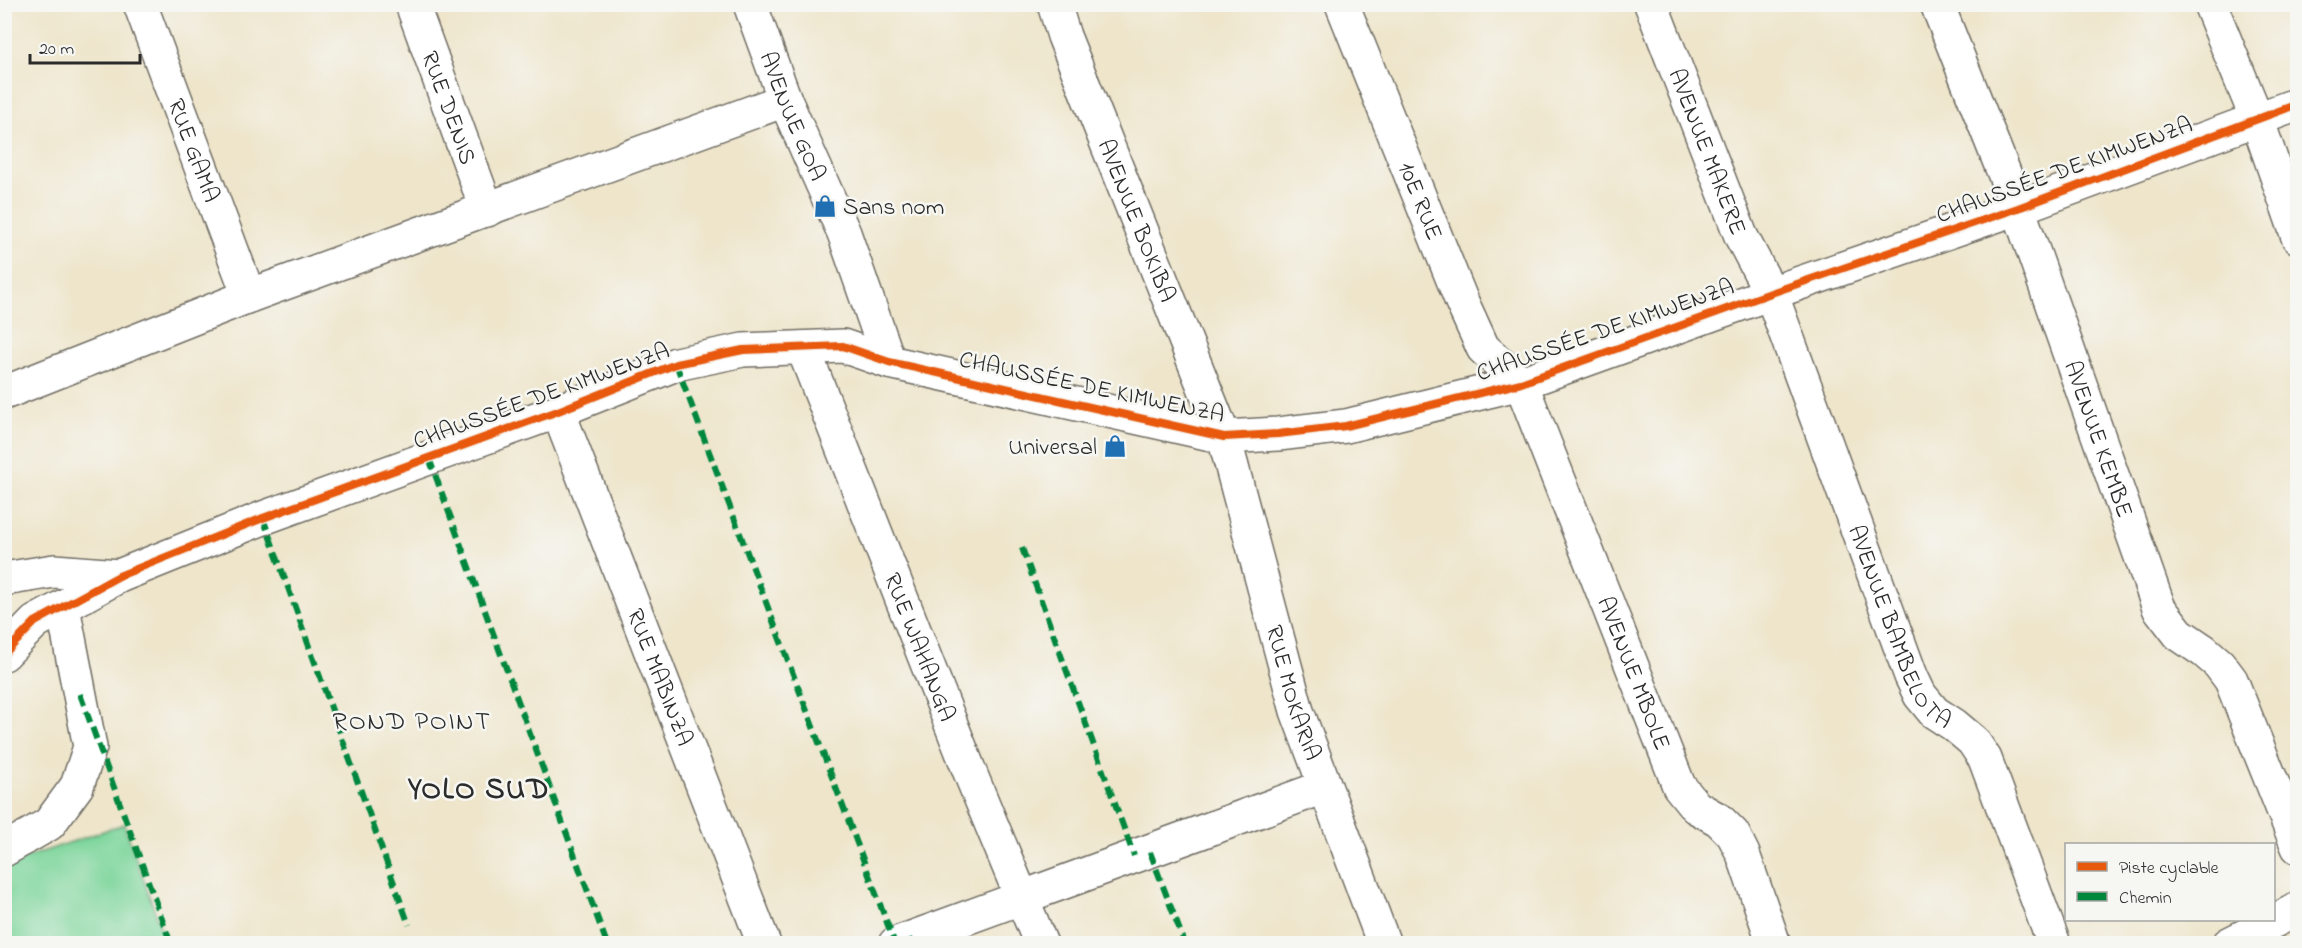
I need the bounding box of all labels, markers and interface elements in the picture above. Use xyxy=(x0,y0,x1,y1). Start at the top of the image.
scale bar xyxy=(30,27,140,65)
text: 20 m xyxy=(39,37,74,63)
street label: RUE DENIS xyxy=(411,47,484,170)
street label: AVENUE GOA xyxy=(749,47,834,187)
street label: AVENUE MAKERE xyxy=(1658,64,1754,241)
street label: RUE GAMA xyxy=(157,94,228,208)
street label: CHAUSSÉE DE KIMWENZA xyxy=(1932,109,2198,234)
street label: AVENUE BOKIBA xyxy=(1087,135,1183,308)
street label: 10E RUE xyxy=(1387,157,1450,246)
place label: Sans nom xyxy=(843,191,944,226)
shop icon: Sans nom xyxy=(812,193,838,219)
street label: CHAUSSÉE DE KIMWENZA xyxy=(1472,271,1740,392)
street label: CHAUSSÉE DE KIMWENZA xyxy=(409,335,675,460)
street label: CHAUSSÉE DE KIMWENZA xyxy=(955,343,1228,434)
street label: AVENUE KEMBE xyxy=(2053,356,2141,523)
place label: Universal xyxy=(1008,431,1097,466)
shop icon: Universal xyxy=(1102,433,1128,459)
street label: AVENUE BAMBELOTA xyxy=(1837,521,1958,739)
street label: RUE WAHANGA xyxy=(873,568,963,727)
street label: AVENUE MBOLE xyxy=(1586,592,1678,756)
street label: RUE MABINZA xyxy=(616,604,701,752)
street label: RUE MOKARIA xyxy=(1255,622,1329,766)
district label: ROND POINT xyxy=(333,704,492,742)
district label: YOLO SUD xyxy=(407,769,550,813)
legend xyxy=(2065,843,2275,921)
text: Piste cyclable xyxy=(2119,856,2220,882)
text: Chemin xyxy=(2119,886,2172,912)

